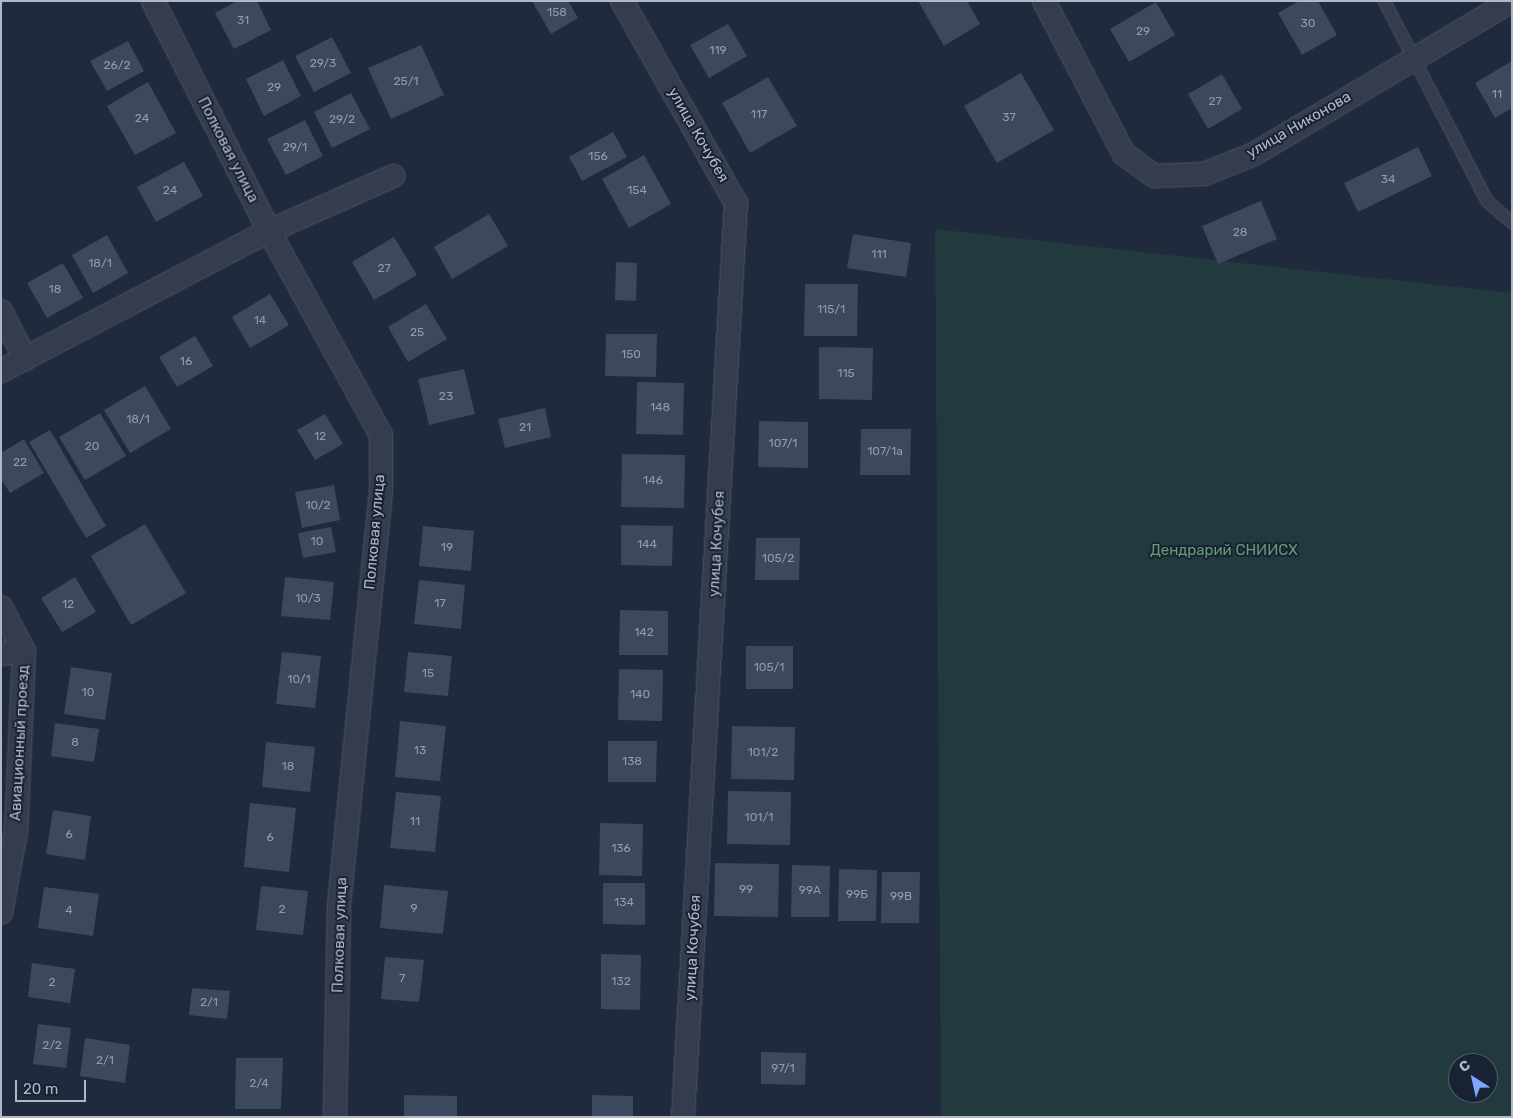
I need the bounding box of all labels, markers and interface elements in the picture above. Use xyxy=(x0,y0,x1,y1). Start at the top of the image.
house number: 158 xyxy=(547,6,567,20)
house number: 31 xyxy=(237,14,249,28)
house number: 30 xyxy=(1301,17,1315,31)
house number: 29 xyxy=(1136,25,1150,39)
house number: 119 xyxy=(709,44,727,58)
house number: 29/3 xyxy=(310,57,336,71)
house number: 26/2 xyxy=(104,59,130,73)
house number: 25/1 xyxy=(394,75,418,89)
house number: 29 xyxy=(267,81,281,95)
street label: улица Кочубея xyxy=(664,84,732,186)
street label: улица Никонова xyxy=(1244,88,1354,162)
house number: 11 xyxy=(1492,88,1502,102)
street label: Полковая улица xyxy=(194,94,262,206)
house number: 27 xyxy=(1208,95,1222,109)
house number: 117 xyxy=(751,108,767,122)
house number: 37 xyxy=(1002,111,1016,125)
house number: 24 xyxy=(135,112,149,126)
house number: 29/2 xyxy=(329,113,355,127)
house number: 29/1 xyxy=(283,141,307,155)
house number: 156 xyxy=(588,150,608,164)
house number: 34 xyxy=(1381,173,1395,187)
house number: 24 xyxy=(163,184,177,198)
house number: 154 xyxy=(627,184,647,198)
house number: 28 xyxy=(1233,226,1247,240)
house number: 111 xyxy=(871,248,887,262)
house number: 18/1 xyxy=(88,257,112,271)
house number: 27 xyxy=(377,262,391,276)
house number: 18 xyxy=(49,283,61,297)
house number: 115/1 xyxy=(817,303,845,317)
house number: 14 xyxy=(254,314,266,328)
house number: 25 xyxy=(410,326,424,340)
house number: 150 xyxy=(621,348,641,362)
house number: 16 xyxy=(180,355,192,369)
house number: 115 xyxy=(837,367,855,381)
house number: 23 xyxy=(439,390,453,404)
house number: 148 xyxy=(650,401,670,415)
house number: 18/1 xyxy=(126,413,150,427)
house number: 21 xyxy=(519,421,531,435)
house number: 12 xyxy=(314,430,326,444)
house number: 107/1 xyxy=(768,437,798,451)
house number: 20 xyxy=(85,440,99,454)
house number: 107/1а xyxy=(867,445,903,459)
house number: 22 xyxy=(13,456,27,470)
street label: Полковая улица xyxy=(361,474,389,590)
house number: 146 xyxy=(643,474,663,488)
street label: улица Кочубея xyxy=(705,490,729,598)
house number: 10/2 xyxy=(305,499,331,513)
house number: 10 xyxy=(311,535,323,549)
house number: 144 xyxy=(637,538,657,552)
house number: 19 xyxy=(441,541,453,555)
park label: Дендрарий СНИИСХ xyxy=(1150,542,1298,560)
house number: 105/2 xyxy=(762,552,794,566)
house number: 10/3 xyxy=(295,592,321,606)
house number: 17 xyxy=(434,597,446,611)
house number: 12 xyxy=(62,598,74,612)
house number: 142 xyxy=(634,626,654,640)
house number: 105/1 xyxy=(754,661,784,675)
street label: Авиационный проезд xyxy=(7,665,33,821)
house number: 15 xyxy=(422,667,434,681)
house number: 10/1 xyxy=(287,673,311,687)
house number: 10 xyxy=(82,686,94,700)
house number: 140 xyxy=(630,688,650,702)
house number: 8 xyxy=(71,736,79,750)
house number: 13 xyxy=(414,744,426,758)
house number: 101/2 xyxy=(748,746,778,760)
house number: 138 xyxy=(622,755,642,769)
house number: 18 xyxy=(282,760,294,774)
house number: 101/1 xyxy=(745,811,773,825)
house number: 11 xyxy=(410,815,420,829)
house number: 6 xyxy=(65,828,73,842)
house number: 6 xyxy=(266,831,274,845)
house number: 136 xyxy=(611,842,631,856)
street label: Полковая улица xyxy=(329,877,351,993)
house number: 99 xyxy=(739,883,753,897)
house number: 99А xyxy=(799,884,821,898)
house number: 99Б xyxy=(846,888,868,902)
house number: 99В xyxy=(890,890,912,904)
street label: улица Кочубея xyxy=(681,894,705,1002)
house number: 134 xyxy=(614,896,634,910)
house number: 9 xyxy=(410,902,418,916)
house number: 2 xyxy=(278,903,286,917)
house number: 4 xyxy=(65,904,73,918)
house number: 7 xyxy=(399,972,405,986)
house number: 132 xyxy=(611,975,631,989)
house number: 2 xyxy=(48,976,56,990)
house number: 2/1 xyxy=(200,996,218,1010)
house number: 2/2 xyxy=(42,1039,62,1053)
north arrow xyxy=(1448,1053,1498,1103)
house number: 2/1 xyxy=(96,1054,114,1068)
text: С xyxy=(1456,1056,1474,1076)
house number: 97/1 xyxy=(771,1062,795,1076)
scale bar xyxy=(18,1070,89,1102)
house number: 2/4 xyxy=(249,1077,269,1091)
text: 20 m xyxy=(23,1080,58,1098)

